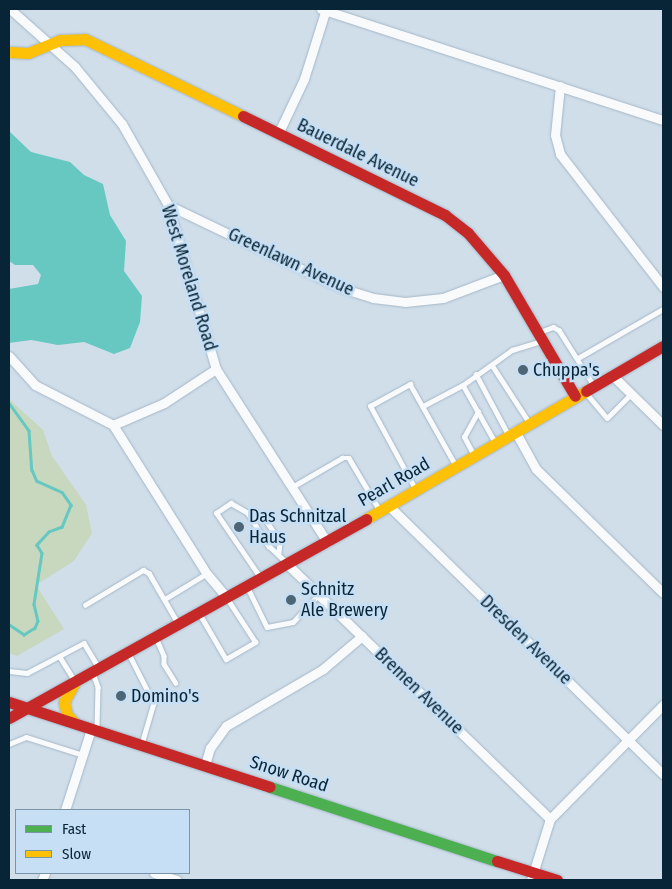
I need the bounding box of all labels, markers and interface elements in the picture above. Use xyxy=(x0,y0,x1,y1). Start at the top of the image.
street label: Bauerdale Avenue xyxy=(294,114,422,192)
street label: West Moreland Road xyxy=(157,203,221,353)
street label: Greenlawn Avenue xyxy=(225,223,357,301)
place label: Chuppa's xyxy=(533,359,600,381)
marker: Chuppa's xyxy=(517,364,529,376)
street label: Pearl Road xyxy=(354,453,434,511)
place label: Das Schnitzal Haus xyxy=(249,506,346,548)
marker: Das Schnitzal Haus xyxy=(233,521,245,533)
place label: Schnitz Ale Brewery xyxy=(301,579,388,622)
street label: Dresden Avenue xyxy=(476,591,576,689)
marker: Schnitz Ale Brewery xyxy=(285,594,297,606)
street label: Bremen Avenue xyxy=(370,643,468,739)
place label: Domino's xyxy=(131,685,199,707)
marker: Domino's xyxy=(115,690,127,702)
street label: Snow Road xyxy=(247,751,331,797)
legend xyxy=(15,809,190,874)
text: Fast xyxy=(62,820,86,838)
text: Slow xyxy=(62,845,91,863)

